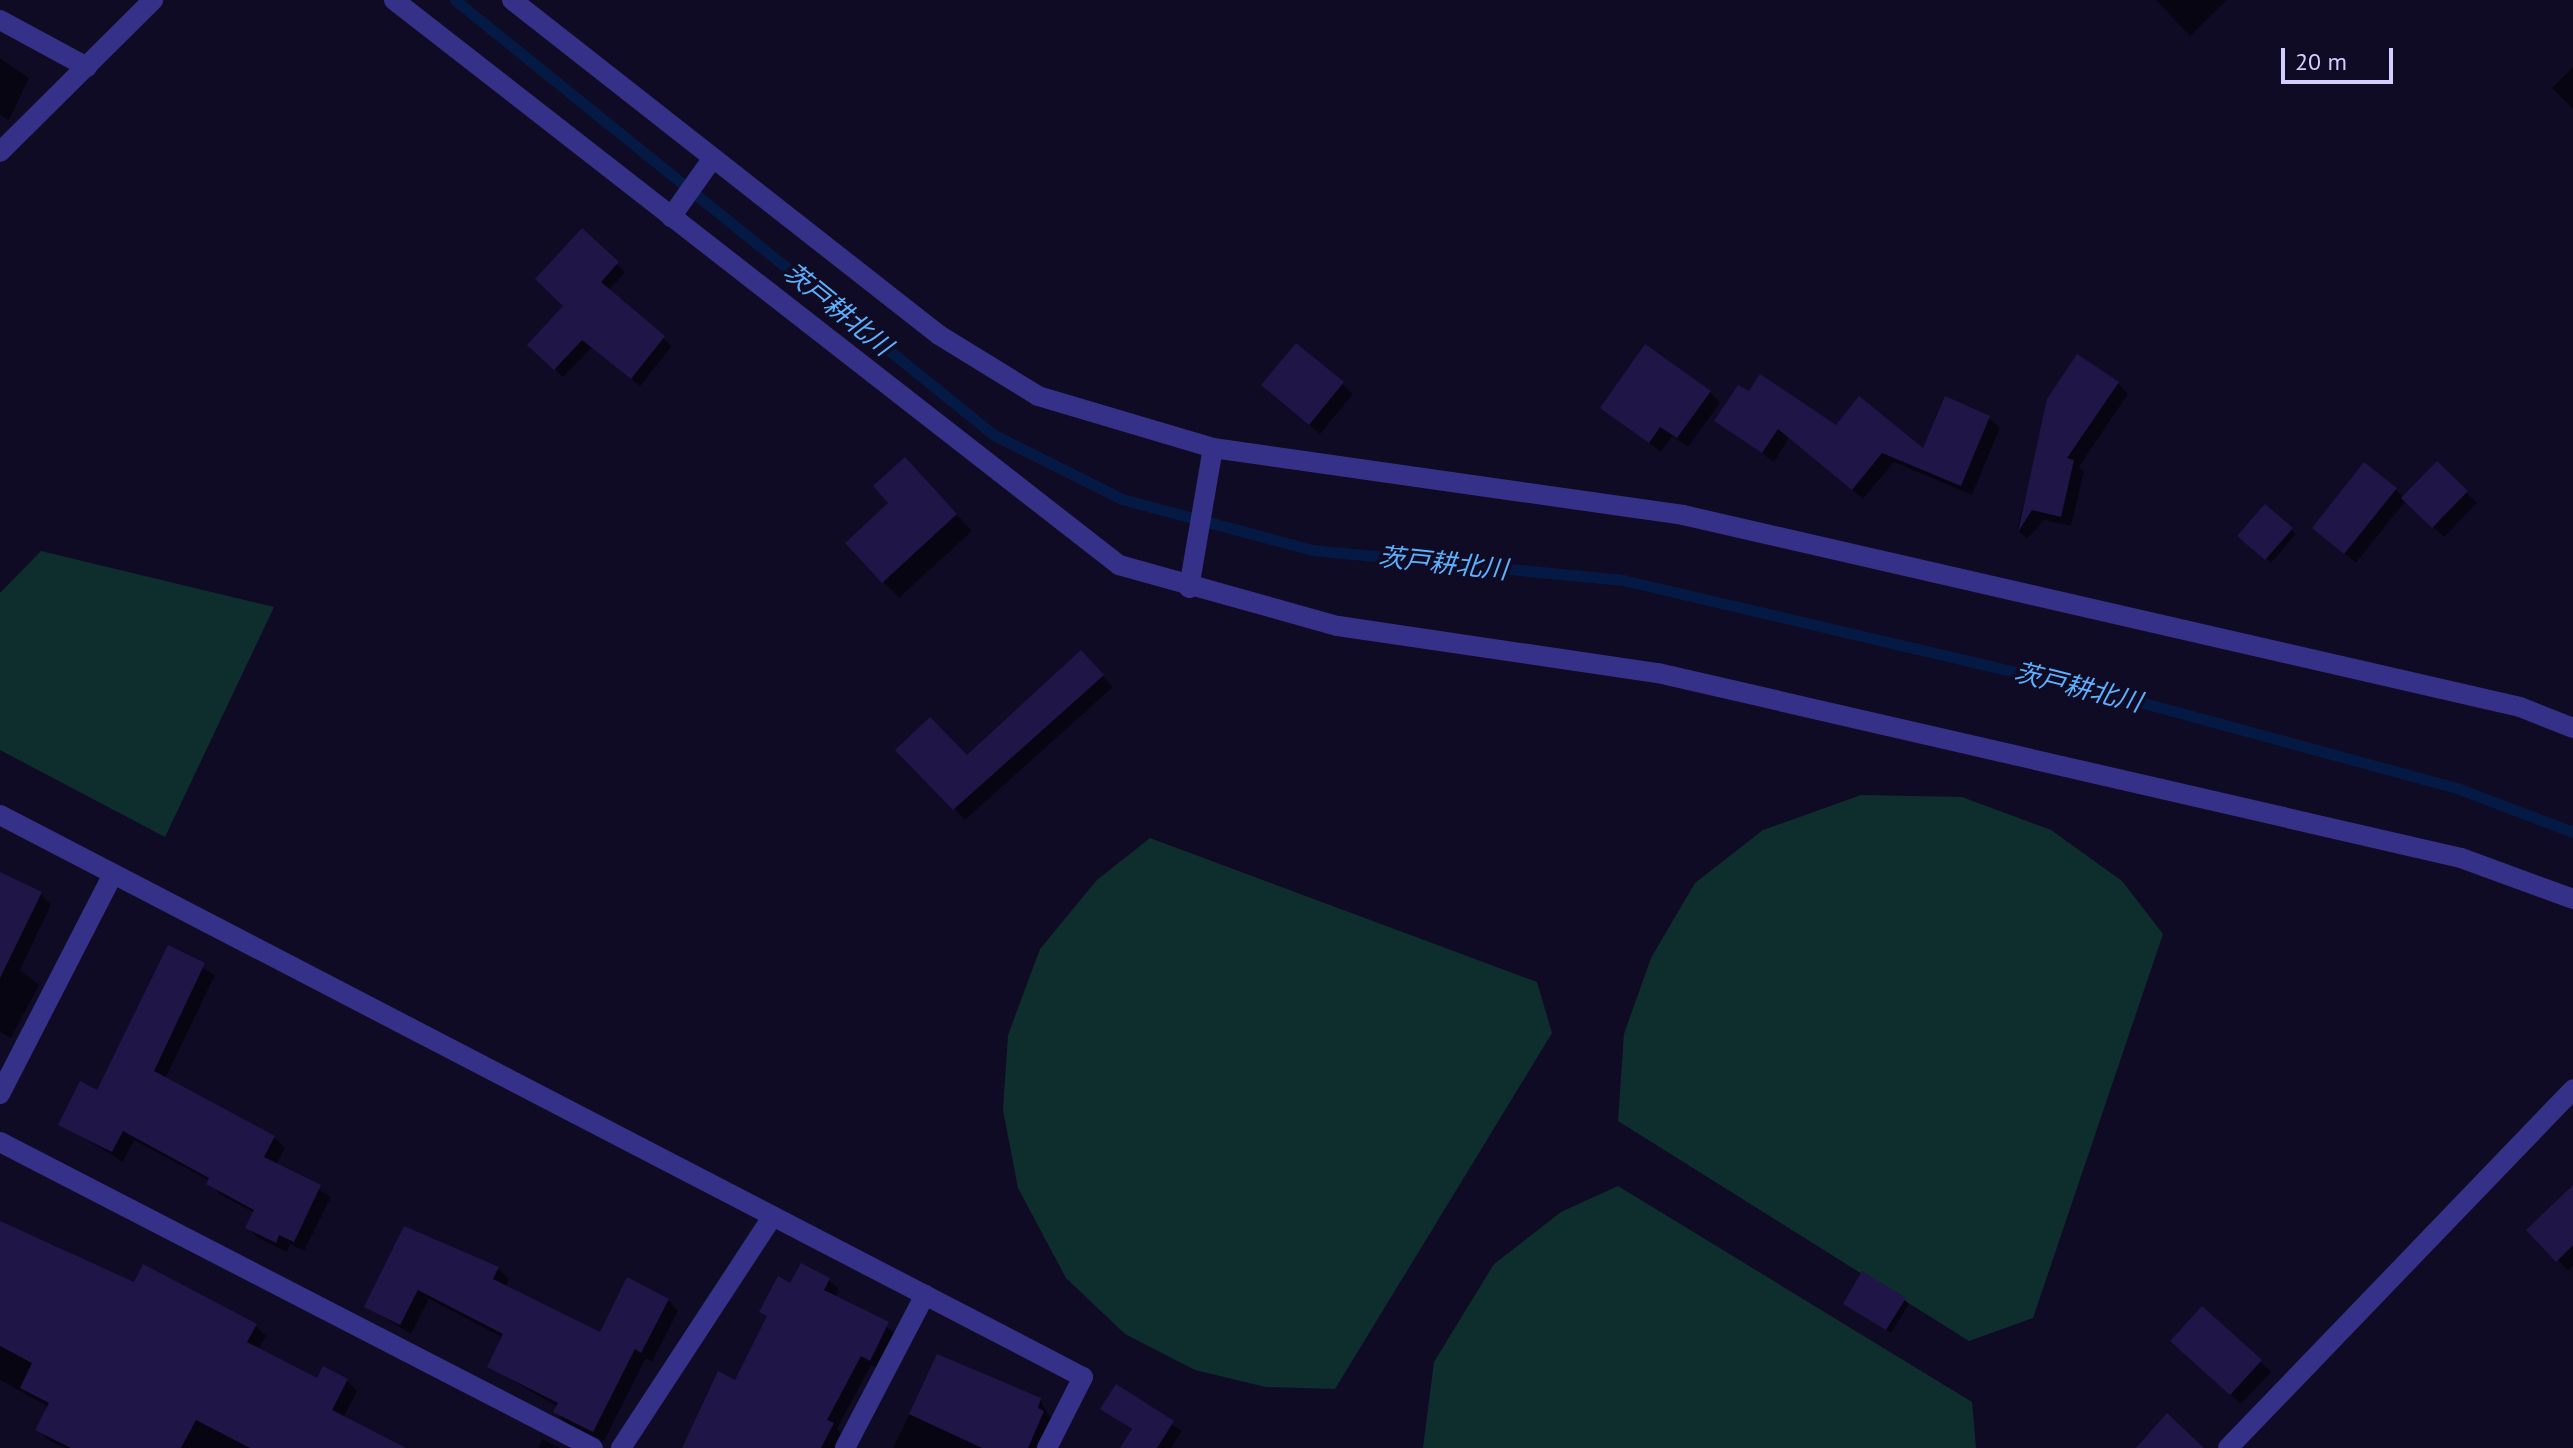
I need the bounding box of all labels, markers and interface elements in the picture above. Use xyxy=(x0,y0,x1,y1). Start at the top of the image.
scale bar xyxy=(2285,32,2397,82)
text: 20 m xyxy=(2295,46,2347,77)
water label: 茨戸耕北川 xyxy=(778,256,898,362)
water label: 茨戸耕北川 xyxy=(1377,541,1509,585)
water label: 茨戸耕北川 xyxy=(2011,656,2145,718)

